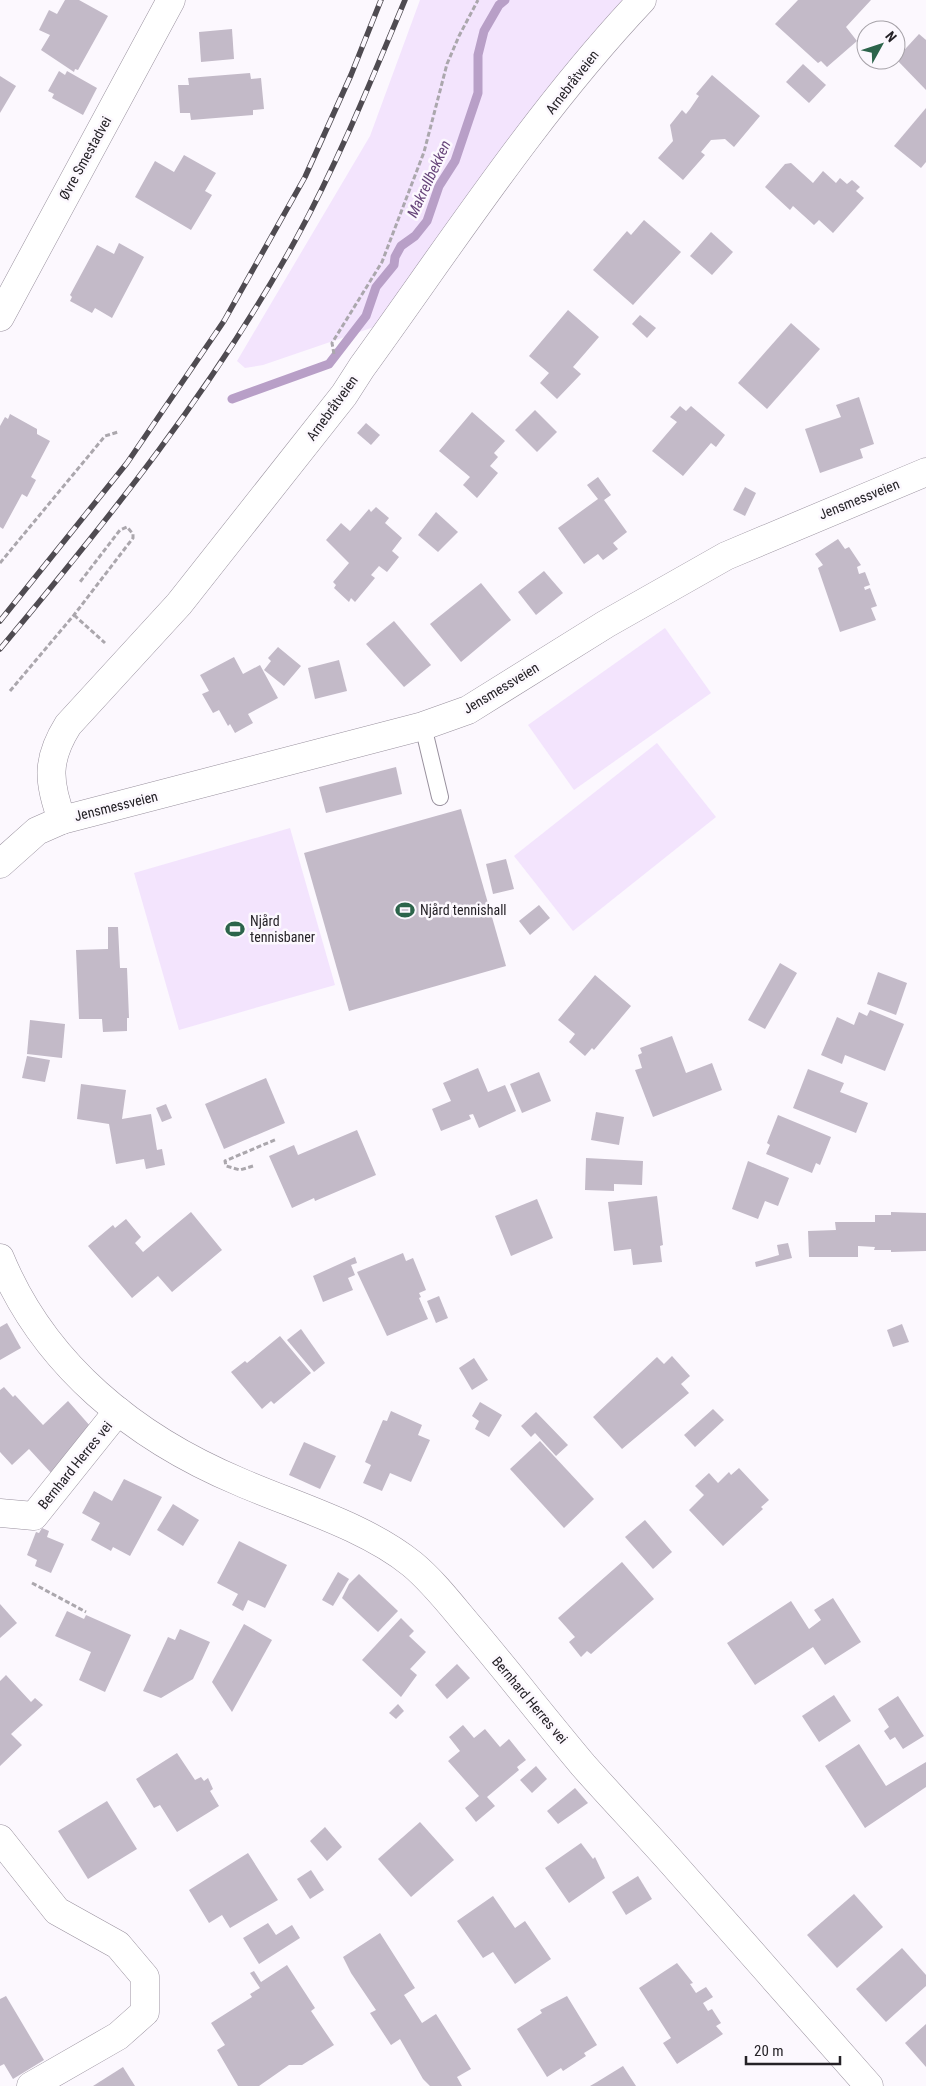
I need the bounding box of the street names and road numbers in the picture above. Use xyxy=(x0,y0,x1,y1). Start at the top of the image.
street label: Arnebråtveien xyxy=(542,47,602,117)
street label: Øvre Smestadvei xyxy=(56,114,114,202)
street label: Arnebråtveien xyxy=(303,372,361,444)
street label: Jensmessveien xyxy=(816,476,902,522)
street label: Jensmessveien xyxy=(460,659,542,717)
street label: Jensmessveien xyxy=(73,788,159,824)
street label: Bernhard Herres vei xyxy=(35,1418,115,1512)
street label: Bernhard Herres vei xyxy=(489,1653,571,1747)

